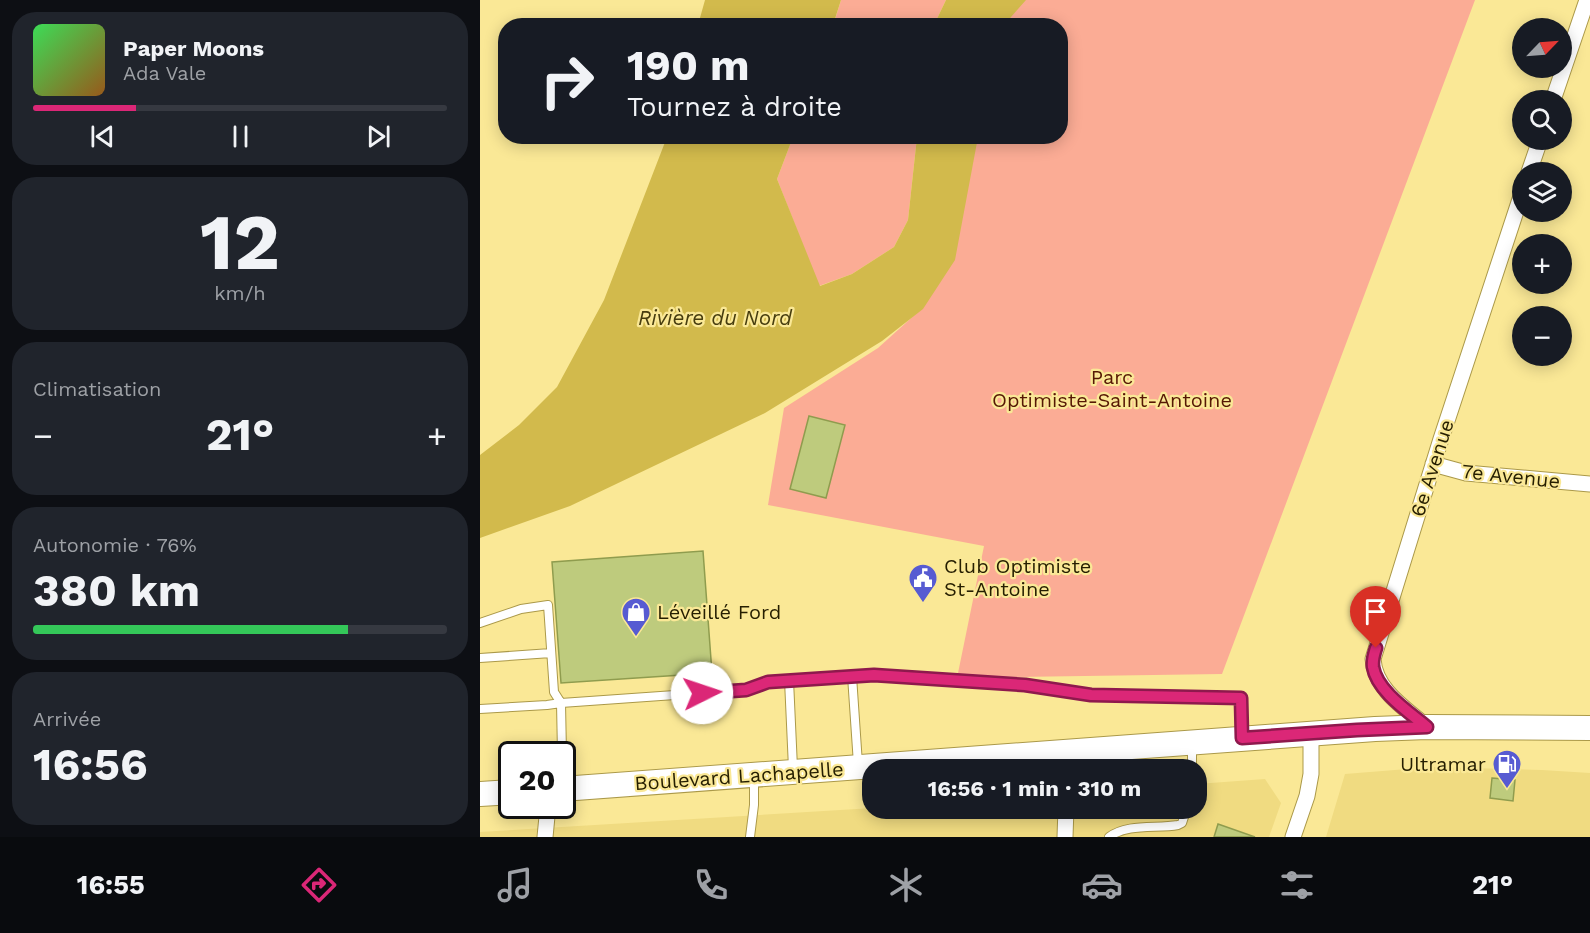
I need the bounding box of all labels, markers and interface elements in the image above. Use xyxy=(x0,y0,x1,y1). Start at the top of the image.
north arrow xyxy=(1512,18,1572,78)
map controls xyxy=(1512,18,1572,366)
text: Paper Moons xyxy=(123,36,264,61)
text: 190 m xyxy=(627,41,750,90)
icon: right xyxy=(528,42,606,120)
text: Ada Vale xyxy=(123,61,206,85)
button: search xyxy=(1512,90,1572,150)
text: Tournez à droite xyxy=(627,91,842,123)
icon: previous xyxy=(86,120,119,153)
icon: pause xyxy=(224,120,257,153)
icon: next xyxy=(362,120,395,153)
button: layers xyxy=(1512,162,1572,222)
text: 12 xyxy=(200,196,280,288)
button: + xyxy=(1512,234,1572,294)
text: km/h xyxy=(214,281,266,305)
water label: Rivière du Nord xyxy=(638,305,793,330)
button: − xyxy=(1512,306,1572,366)
park label: Parc Optimiste-Saint-Antoine xyxy=(992,365,1232,412)
text: Climatisation xyxy=(33,377,161,401)
text: 21° xyxy=(206,408,274,461)
text: − xyxy=(33,416,53,455)
text: + xyxy=(427,416,447,455)
street label: 6e Avenue xyxy=(1405,417,1459,519)
street label: 7e Avenue xyxy=(1461,459,1561,493)
text: Autonomie · 76% xyxy=(33,533,197,557)
place label: Club Optimiste St-Antoine xyxy=(944,554,1091,601)
public building icon: Club Optimiste St-Antoine xyxy=(907,562,939,604)
text: 380 km xyxy=(33,564,200,617)
pin xyxy=(1350,586,1401,648)
icon: arrive xyxy=(1359,595,1392,628)
shop icon: Léveillé Ford xyxy=(620,596,652,638)
place label: Léveillé Ford xyxy=(657,600,781,624)
position arrow xyxy=(670,661,734,725)
text: Arrivée xyxy=(33,707,101,731)
text: 16:56 xyxy=(33,738,148,791)
speed limit sign: 20 xyxy=(498,741,576,819)
fuel station icon: Ultramar xyxy=(1491,748,1523,790)
place label: Ultramar xyxy=(1400,752,1486,776)
street label: Boulevard Lachapelle xyxy=(634,757,844,795)
text: 16:56 · 1 min · 310 m xyxy=(928,776,1141,801)
icon: directions xyxy=(298,864,340,906)
icon: music xyxy=(494,864,536,906)
icon: phone xyxy=(690,864,732,906)
icon: climate xyxy=(885,864,927,906)
icon: car xyxy=(1081,864,1123,906)
icon: filters xyxy=(1276,864,1318,906)
text: 16:55 xyxy=(77,869,145,901)
text: 21° xyxy=(1472,869,1513,901)

